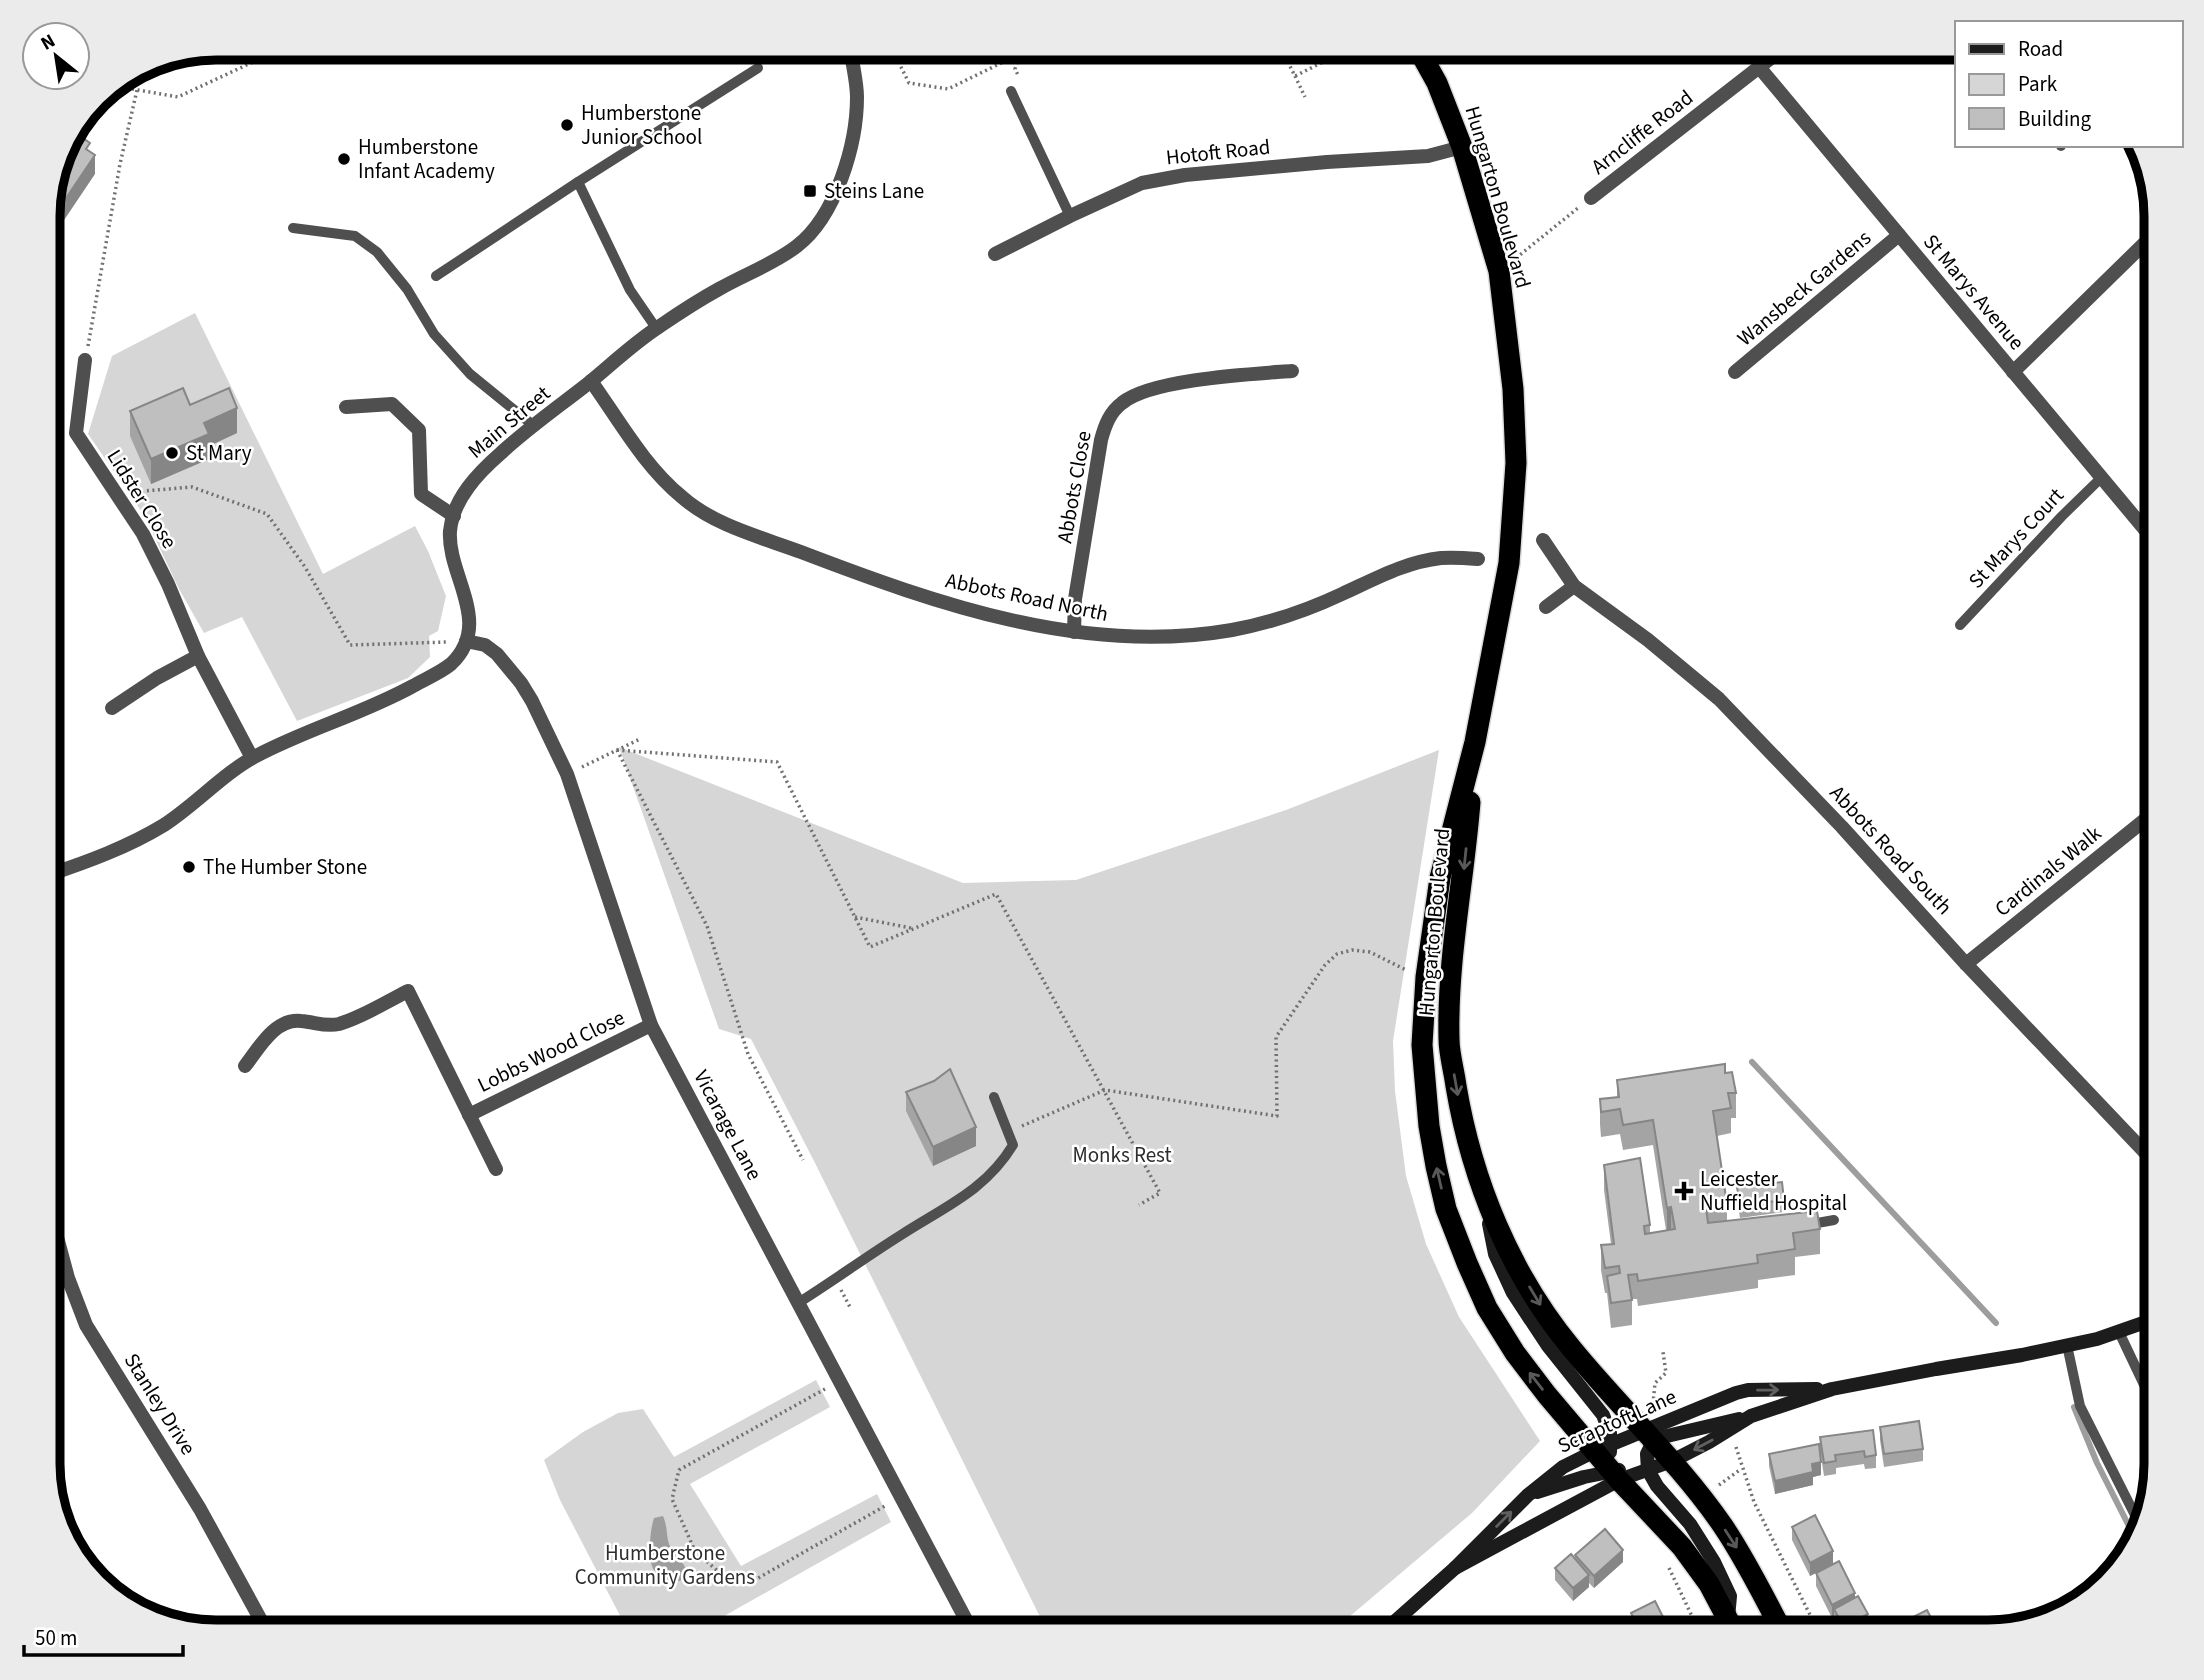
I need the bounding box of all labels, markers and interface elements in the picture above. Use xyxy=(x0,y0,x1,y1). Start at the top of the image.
north arrow xyxy=(21,21,91,91)
legend xyxy=(1955,21,2183,147)
text: N xyxy=(36,28,60,57)
text: Road xyxy=(2018,34,2063,64)
text: Park xyxy=(2018,69,2058,99)
street label: Arncliffe Road xyxy=(1585,83,1699,181)
place label: Humberstone Junior School xyxy=(581,98,702,152)
street label: Hungarton Boulevard xyxy=(1458,102,1538,292)
text: Building xyxy=(2018,104,2092,134)
marker: Humberstone Junior School xyxy=(559,117,575,133)
place label: Humberstone Infant Academy xyxy=(358,132,495,186)
street label: Hotoft Road xyxy=(1164,132,1272,172)
marker: Humberstone Infant Academy xyxy=(336,151,352,167)
place label: Steins Lane xyxy=(824,176,924,206)
marker: Steins Lane xyxy=(802,183,818,199)
street label: Wansbeck Gardens xyxy=(1731,223,1877,353)
street label: St Marys Avenue xyxy=(1916,228,2032,356)
street label: Main Street xyxy=(461,379,557,465)
street label: Abbots Close xyxy=(1049,429,1099,545)
place label: St Mary xyxy=(186,438,252,468)
street label: Lidster Close xyxy=(100,444,184,554)
marker: St Mary xyxy=(164,445,180,461)
street label: St Marys Court xyxy=(1961,481,2071,595)
street label: Abbots Road North xyxy=(943,565,1111,629)
street label: Abbots Road South xyxy=(1823,779,1959,921)
street label: Cardinals Walk xyxy=(1988,818,2108,923)
street label: Hungarton Boulevard xyxy=(1411,827,1457,1017)
one-way arrow xyxy=(1459,847,1472,870)
place label: The Humber Stone xyxy=(203,852,367,882)
marker: The Humber Stone xyxy=(181,859,197,875)
street label: Lobbs Wood Close xyxy=(472,1002,630,1100)
street label: Vicarage Lane xyxy=(686,1065,770,1185)
one-way arrow xyxy=(1450,1073,1463,1096)
park label: Monks Rest xyxy=(1072,1140,1172,1170)
place label: Leicester Nuffield Hospital xyxy=(1700,1164,1847,1218)
one-way arrow xyxy=(1432,1167,1445,1190)
marker: Leicester Nuffield Hospital xyxy=(1674,1181,1694,1201)
one-way arrow xyxy=(1528,1286,1542,1306)
street label: Stanley Drive xyxy=(117,1347,203,1461)
one-way arrow xyxy=(1529,1372,1544,1391)
street label: Scraptoft Lane xyxy=(1553,1381,1681,1461)
one-way arrow xyxy=(1757,1383,1780,1397)
one-way arrow xyxy=(1693,1439,1714,1452)
one-way arrow xyxy=(1495,1511,1512,1528)
one-way arrow xyxy=(1725,1528,1739,1548)
park label: Humberstone Community Gardens xyxy=(575,1538,755,1592)
scale bar xyxy=(24,1614,184,1658)
text: 50 m xyxy=(35,1623,77,1653)

